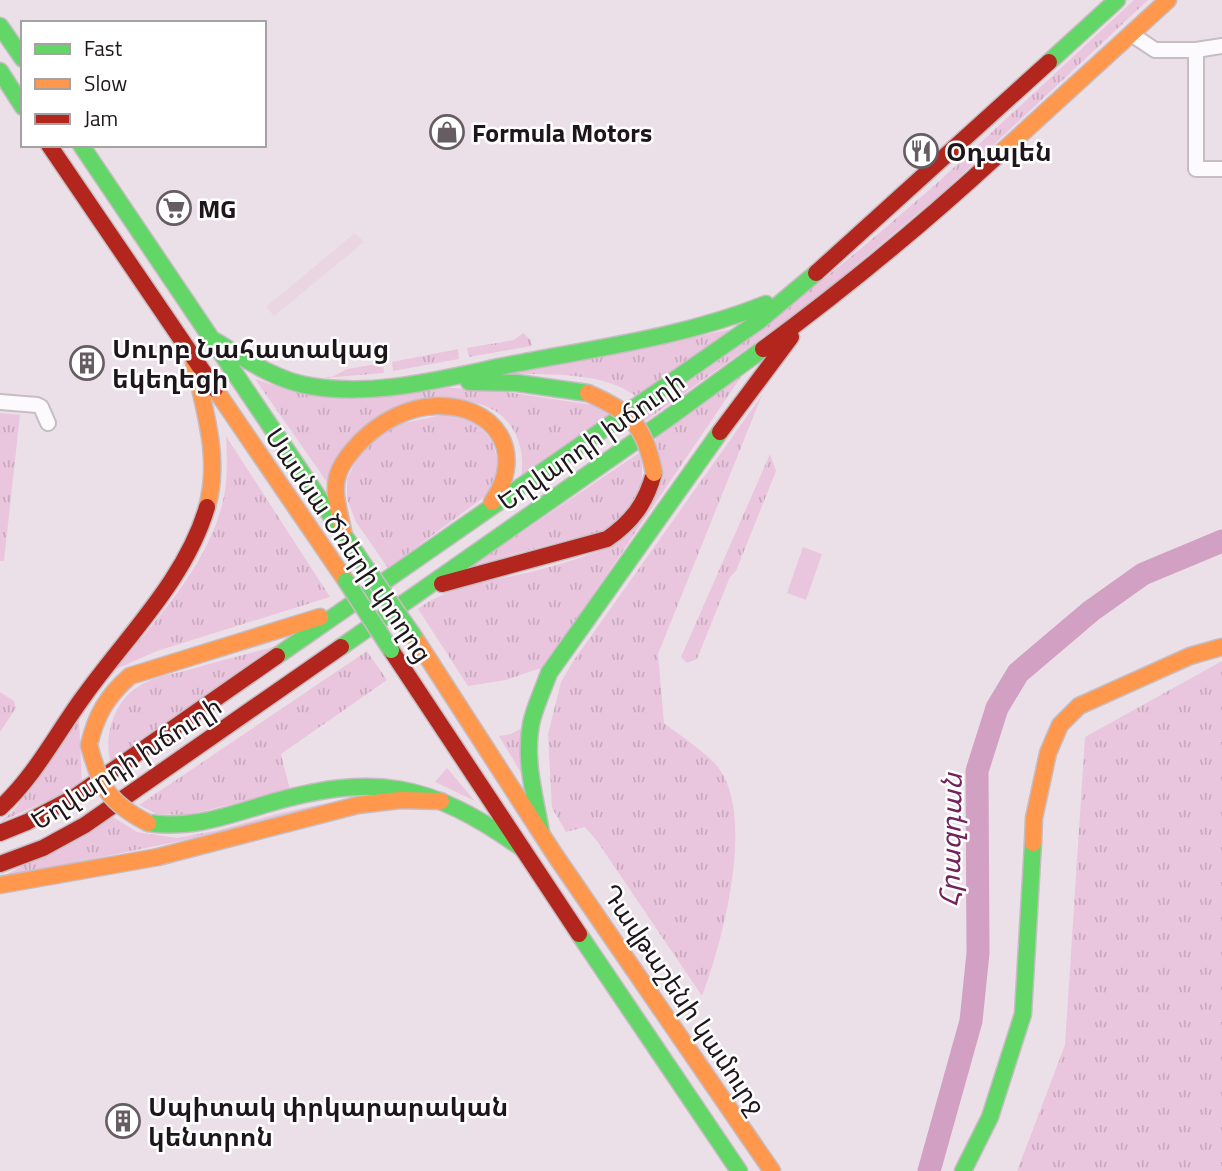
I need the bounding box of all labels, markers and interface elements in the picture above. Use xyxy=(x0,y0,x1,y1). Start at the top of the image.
legend xyxy=(21,21,266,147)
text: Fast xyxy=(84,32,123,64)
text: Slow xyxy=(84,67,127,99)
text: Jam xyxy=(84,102,118,134)
shop icon: Formula Motors xyxy=(428,113,466,151)
place label: Formula Motors xyxy=(472,113,652,152)
restaurant icon: Օդալեն xyxy=(902,132,940,170)
place label: Օդալեն xyxy=(946,132,1052,171)
supermarket icon: MG xyxy=(155,189,193,227)
place label: MG xyxy=(198,189,236,228)
place label: Սուրբ Նահատակաց եկեղեցի xyxy=(112,329,389,398)
building icon: Սուրբ Նահատակաց եկեղեցի xyxy=(68,344,106,382)
street label: Եղվարդի խճուղի xyxy=(489,362,693,520)
street label: Սասնա Ծռերի փողոց xyxy=(256,420,442,670)
street label: Եղվարդի խճուղի xyxy=(23,687,229,839)
water label: Հրազդան xyxy=(927,771,973,907)
street label: Դավթաշենի կամուրջ xyxy=(592,876,776,1122)
place label: Սպիտակ փրկարարական կենտրոն xyxy=(148,1087,508,1156)
building icon: Սպիտակ փրկարարական կենտրոն xyxy=(104,1102,142,1140)

